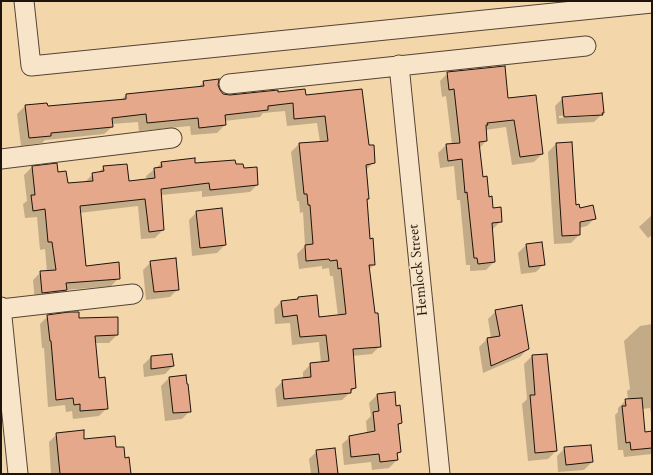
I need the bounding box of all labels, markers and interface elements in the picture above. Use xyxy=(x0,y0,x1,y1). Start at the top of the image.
street label: Hemlock Street xyxy=(406,223,432,317)

